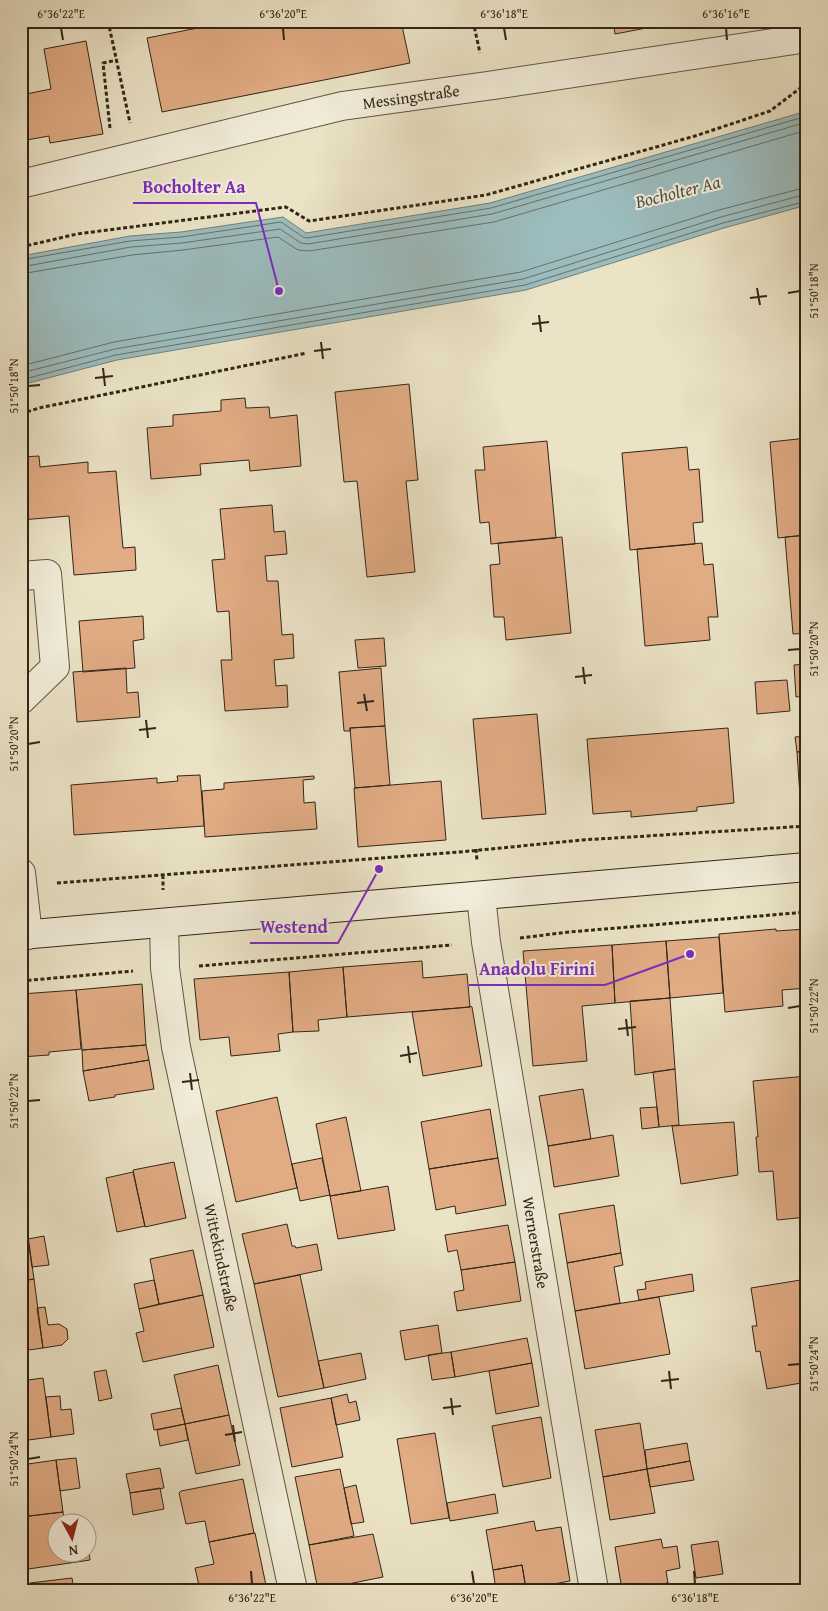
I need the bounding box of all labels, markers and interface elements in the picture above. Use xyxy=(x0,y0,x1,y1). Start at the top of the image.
text: 6°36'22"E xyxy=(37,5,85,22)
text: 6°36'20"E xyxy=(259,5,307,22)
text: 6°36'18"E xyxy=(480,5,528,22)
text: 6°36'16"E xyxy=(702,5,750,22)
street label: Messingstraße xyxy=(361,78,461,115)
water label: Bocholter Aa xyxy=(632,168,724,215)
callout: Bocholter Aa xyxy=(133,170,256,203)
text: Bocholter Aa xyxy=(142,173,246,200)
text: 51°50'18"N xyxy=(805,263,822,319)
text: 51°50'18"N xyxy=(5,358,22,414)
text: 51°50'20"N xyxy=(805,621,822,677)
text: 51°50'20"N xyxy=(5,716,22,772)
callout: Westend xyxy=(250,910,338,943)
text: Westend xyxy=(260,913,329,940)
callout: Anadolu Firini xyxy=(469,952,605,985)
text: Anadolu Firini xyxy=(479,955,595,982)
text: 51°50'22"N xyxy=(805,978,822,1034)
text: 51°50'22"N xyxy=(5,1073,22,1129)
street label: Wernerstraße xyxy=(517,1195,556,1290)
street label: Wittekindstraße xyxy=(198,1201,245,1314)
text: 51°50'24"N xyxy=(805,1336,822,1392)
text: 51°50'24"N xyxy=(5,1431,22,1487)
north arrow xyxy=(48,1514,98,1564)
text: N xyxy=(67,1540,79,1561)
text: 6°36'22"E xyxy=(228,1589,276,1606)
text: 6°36'20"E xyxy=(450,1589,498,1606)
text: 6°36'18"E xyxy=(671,1589,719,1606)

